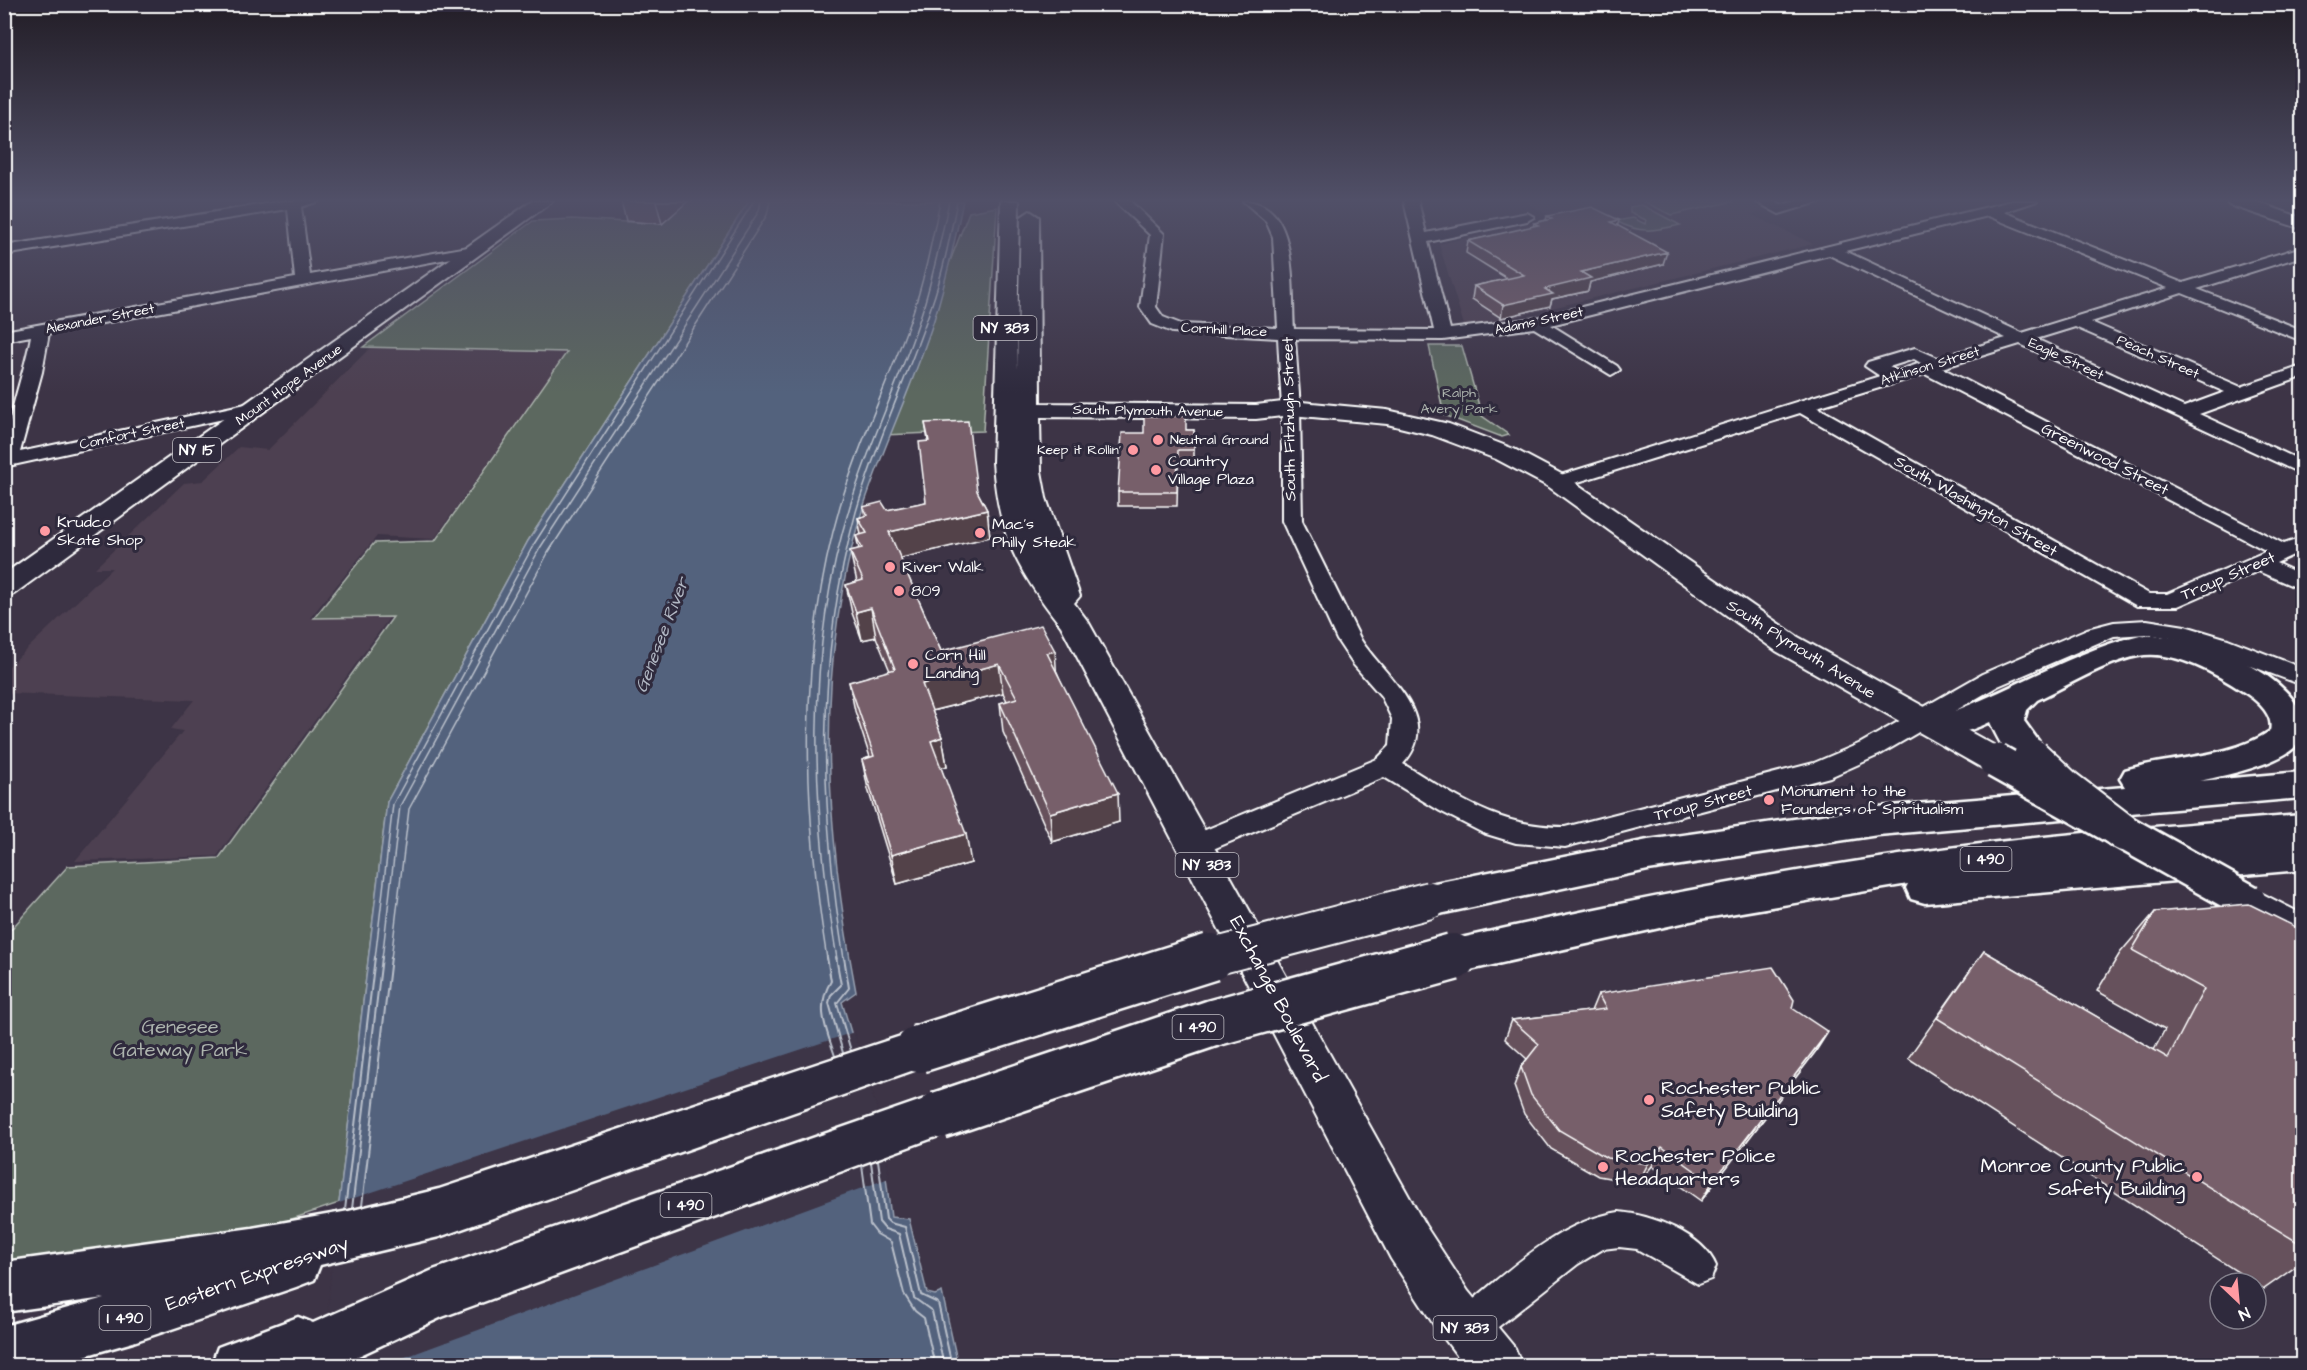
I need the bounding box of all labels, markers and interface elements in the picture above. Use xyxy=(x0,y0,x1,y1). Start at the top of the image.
street label: Alexander Street xyxy=(44,299,157,339)
street label: Adams Street xyxy=(1493,302,1585,340)
road number: NY 383 xyxy=(974,316,1036,340)
street label: Cornhill Place xyxy=(1180,318,1268,342)
street label: Peach Street xyxy=(2114,330,2203,384)
street label: Eagle Street xyxy=(2025,333,2107,385)
street label: South Fitzhugh Street xyxy=(1277,336,1302,501)
street label: Mount Hope Avenue xyxy=(231,339,347,431)
street label: Atkinson Street xyxy=(1878,341,1983,391)
park label: Ralph Avery Park xyxy=(1420,383,1498,419)
street label: South Plymouth Avenue xyxy=(1073,400,1224,422)
street label: Comfort Street xyxy=(78,413,187,455)
street label: Greenwood Street xyxy=(2038,417,2173,501)
place label: Neutral Ground xyxy=(1170,430,1268,450)
marker: Neutral Ground xyxy=(1151,433,1165,447)
road number: NY 15 xyxy=(173,438,221,462)
place label: Keep it Rollin' xyxy=(1037,440,1121,460)
marker: Keep it Rollin' xyxy=(1126,443,1140,457)
place label: Country Village Plaza xyxy=(1168,450,1254,491)
street label: South Washington Street xyxy=(1890,450,2062,563)
marker: Country Village Plaza xyxy=(1149,463,1163,477)
place label: Krudco Skate Shop xyxy=(57,511,143,551)
place label: Mac's Philly Steak xyxy=(992,513,1076,554)
marker: Krudco Skate Shop xyxy=(38,524,52,538)
marker: Mac's Philly Steak xyxy=(973,526,987,540)
street label: Troup Street xyxy=(2177,546,2279,606)
place label: River Walk xyxy=(902,556,984,578)
marker: River Walk xyxy=(883,560,897,574)
water label: Genesee River xyxy=(629,572,696,696)
place label: 809 xyxy=(911,580,941,602)
marker: 809 xyxy=(892,584,906,598)
street label: South Plymouth Avenue xyxy=(1722,594,1880,705)
place label: Corn Hill Landing xyxy=(925,644,986,685)
marker: Corn Hill Landing xyxy=(906,657,920,671)
street label: Troup Street xyxy=(1652,779,1755,827)
place label: Monument to the Founders of Spiritualism xyxy=(1781,780,1964,820)
marker: Monument to the Founders of Spiritualism xyxy=(1762,793,1776,807)
road number: I 490 xyxy=(1960,847,2012,871)
road number: NY 383 xyxy=(1176,853,1238,877)
street label: Exchange Boulevard xyxy=(1221,911,1334,1088)
park label: Genesee Gateway Park xyxy=(113,1013,247,1065)
road number: I 490 xyxy=(1172,1015,1224,1039)
place label: Rochester Public Safety Building xyxy=(1661,1074,1821,1126)
marker: Rochester Public Safety Building xyxy=(1642,1093,1656,1107)
place label: Rochester Police Headquarters xyxy=(1615,1142,1776,1193)
place label: Monroe County Public Safety Building xyxy=(1980,1152,2185,1204)
marker: Rochester Police Headquarters xyxy=(1596,1160,1610,1174)
marker: Monroe County Public Safety Building xyxy=(2190,1170,2204,1184)
road number: I 490 xyxy=(660,1193,712,1217)
street label: Eastern Expressway xyxy=(162,1230,353,1319)
north arrow xyxy=(2208,1271,2268,1331)
text: N xyxy=(2235,1301,2253,1326)
road number: I 490 xyxy=(100,1306,150,1330)
road number: NY 383 xyxy=(1434,1316,1496,1340)

